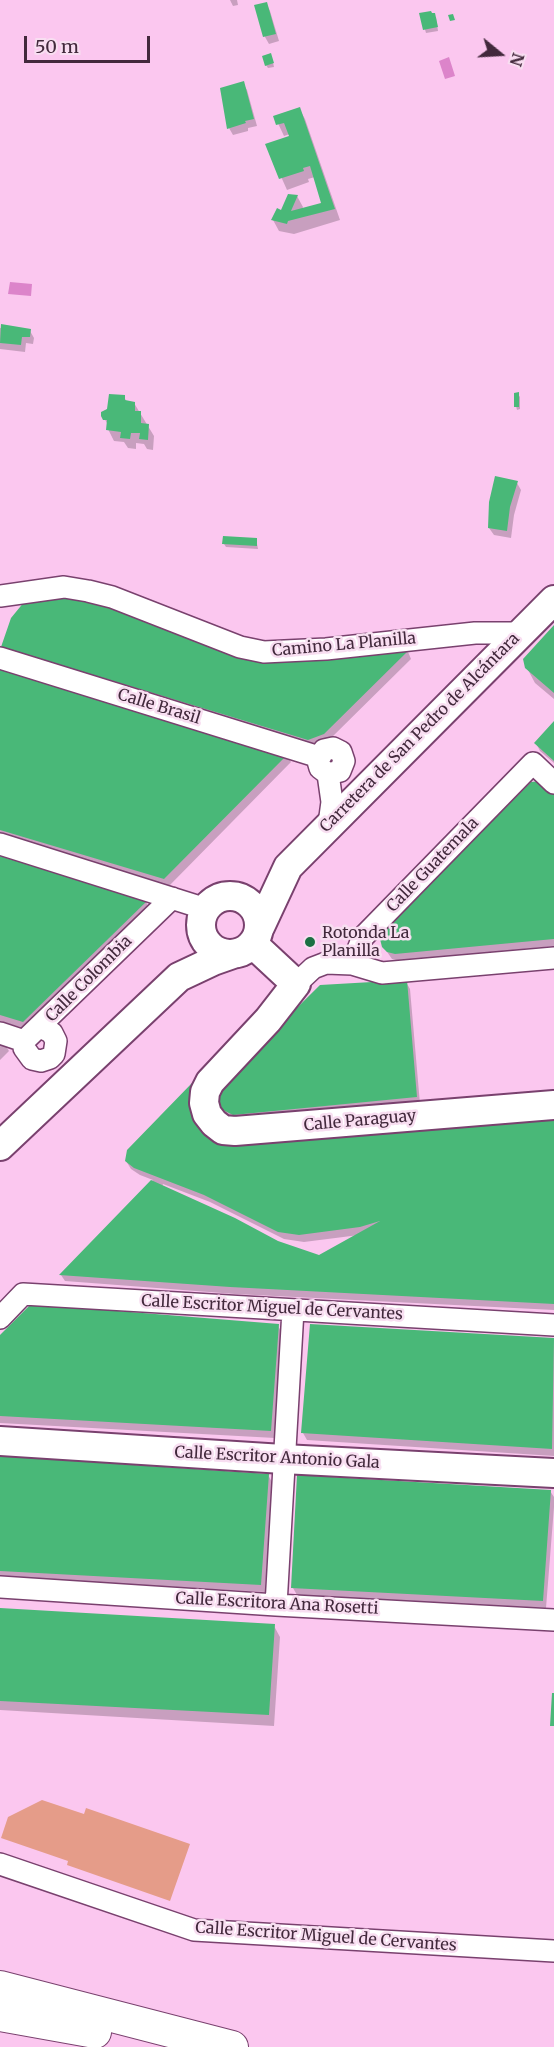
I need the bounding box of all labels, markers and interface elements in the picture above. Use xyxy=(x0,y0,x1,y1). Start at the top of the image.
scale bar xyxy=(27,24,153,62)
north arrow xyxy=(470,24,530,84)
text: 50 m xyxy=(35,35,79,58)
text: N xyxy=(506,50,529,69)
street label: Camino La Planilla xyxy=(271,629,417,661)
street label: Carretera de San Pedro de Alcántara xyxy=(316,629,524,837)
street label: Calle Brasil xyxy=(115,685,203,729)
street label: Calle Guatemala xyxy=(383,814,483,916)
place label: Rotonda La Planilla xyxy=(322,923,409,961)
street label: Calle Colombia xyxy=(42,932,136,1026)
marker: Rotonda La Planilla xyxy=(303,935,317,949)
street label: Calle Paraguay xyxy=(303,1107,417,1135)
street label: Calle Escritor Miguel de Cervantes xyxy=(141,1292,403,1324)
street label: Calle Escritor Antonio Gala xyxy=(174,1443,380,1473)
street label: Calle Escritora Ana Rosetti xyxy=(175,1589,379,1619)
street label: Calle Escritor Miguel de Cervantes xyxy=(195,1918,457,1956)

